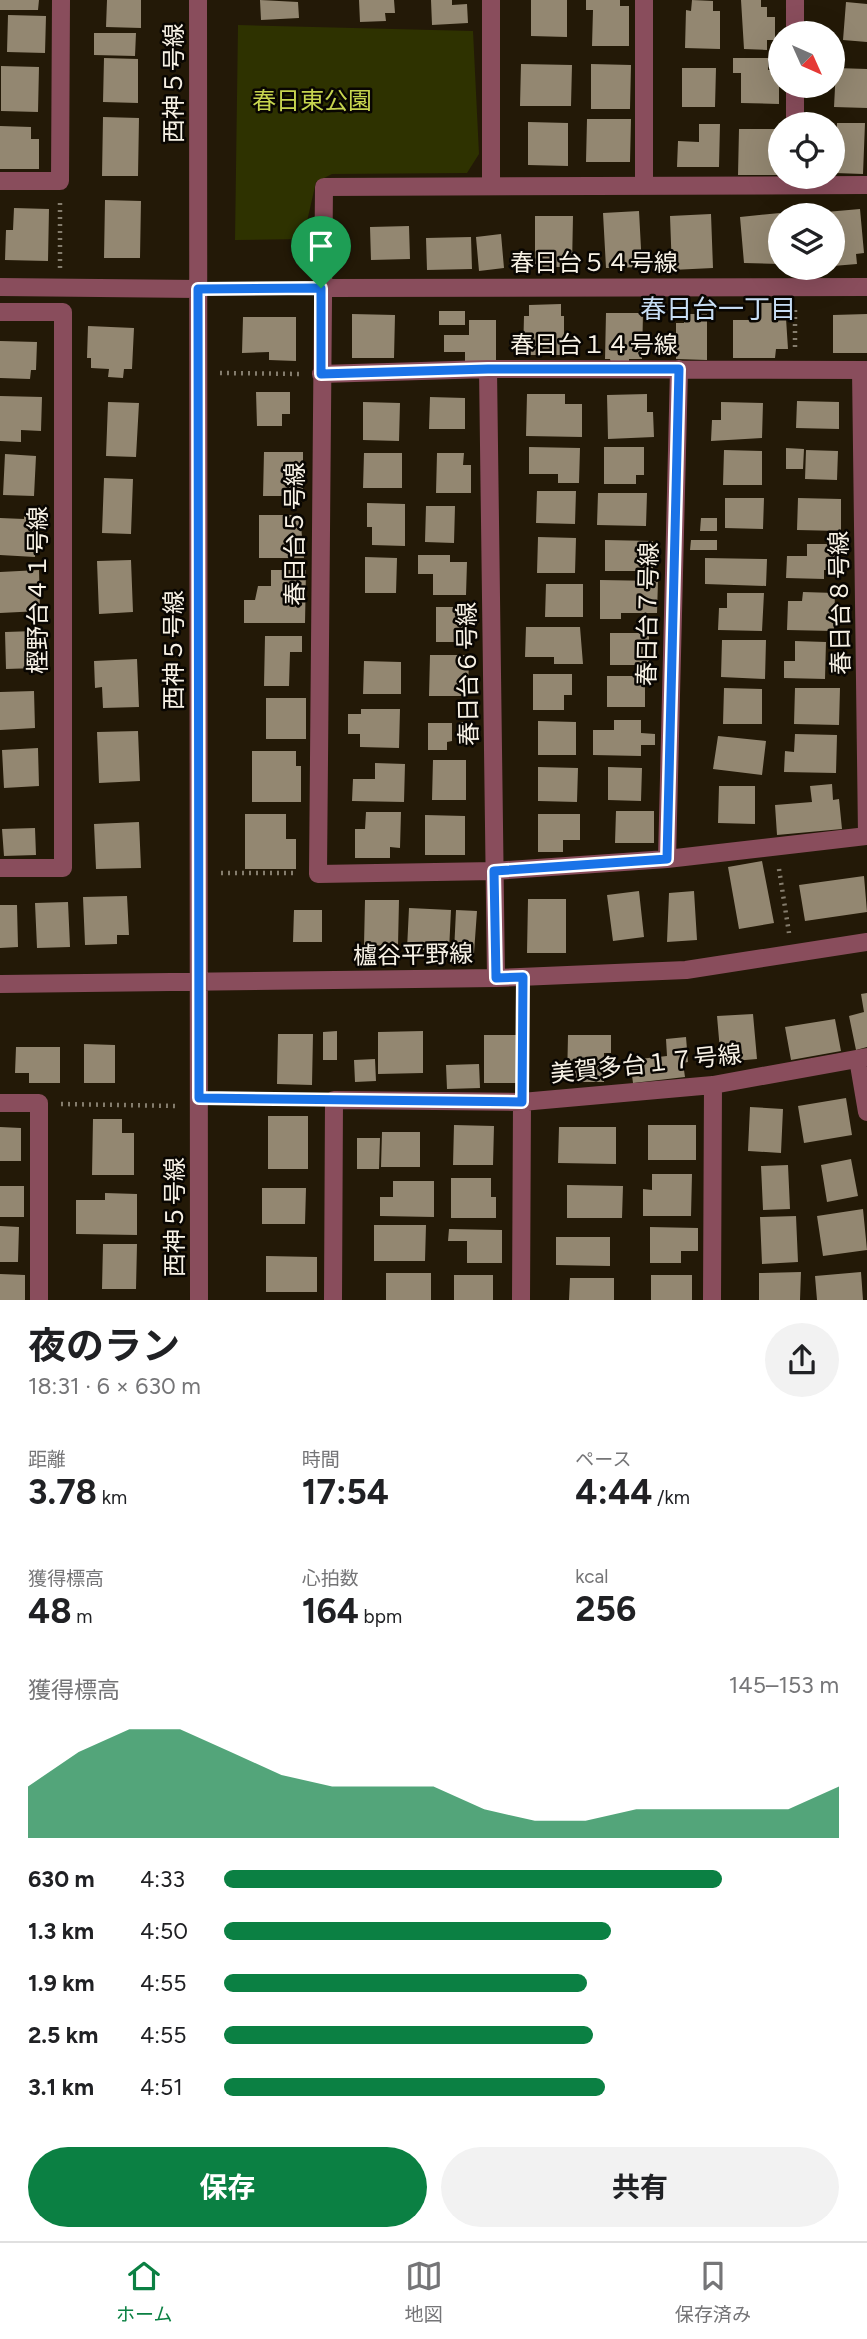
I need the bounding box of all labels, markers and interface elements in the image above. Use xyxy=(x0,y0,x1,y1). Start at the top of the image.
north arrow xyxy=(768,21,845,98)
map controls xyxy=(768,21,845,280)
street label: 西神５号線 xyxy=(159,23,188,143)
park label: 春日東公園 xyxy=(252,86,372,115)
button: locate xyxy=(768,112,845,189)
button: layers xyxy=(768,203,845,280)
pin xyxy=(291,216,351,288)
icon: arrive xyxy=(302,227,340,265)
street label: 春日台５４号線 xyxy=(510,248,678,277)
district label: 春日台一丁目 xyxy=(640,293,796,325)
street label: 春日台１４号線 xyxy=(510,330,678,359)
street label: 春日台５号線 xyxy=(280,462,309,606)
street label: 樫野台４１号線 xyxy=(23,506,52,674)
street label: 春日台８号線 xyxy=(824,531,855,675)
street label: 春日台７号線 xyxy=(632,542,663,686)
street label: 西神５号線 xyxy=(159,590,188,710)
street label: 春日台６号線 xyxy=(452,602,483,746)
street label: 櫨谷平野線 xyxy=(353,939,473,970)
street label: 美賀多台１７号線 xyxy=(549,1039,743,1088)
street label: 西神５号線 xyxy=(160,1157,189,1277)
text: 夜のラン xyxy=(28,1323,180,1369)
button: share xyxy=(765,1323,839,1397)
text: 18:31 · 6 × 630 m xyxy=(28,1372,201,1400)
text: 距離 xyxy=(28,1448,66,1471)
text: 時間 xyxy=(302,1448,340,1471)
text: ペース xyxy=(575,1448,631,1471)
text: 3.78 xyxy=(28,1471,97,1513)
text: 17:54 xyxy=(302,1471,389,1513)
text: 4:44 xyxy=(575,1471,652,1513)
text: km xyxy=(97,1486,127,1509)
text: /km xyxy=(652,1486,690,1509)
text: kcal xyxy=(575,1565,609,1588)
text: 獲得標高 xyxy=(28,1567,104,1590)
text: 心拍数 xyxy=(302,1567,359,1590)
text: 256 xyxy=(575,1588,636,1630)
text: 48 xyxy=(28,1590,72,1632)
text: 164 xyxy=(302,1590,359,1632)
text: m xyxy=(72,1605,92,1628)
text: bpm xyxy=(359,1605,402,1628)
text: 145–153 m xyxy=(729,1671,839,1699)
text: 獲得標高 xyxy=(28,1676,120,1704)
text: 630 m xyxy=(28,1865,95,1893)
text: 4:33 xyxy=(140,1865,185,1893)
text: 1.3 km xyxy=(28,1917,94,1945)
text: 4:50 xyxy=(140,1917,188,1945)
text: 1.9 km xyxy=(28,1969,95,1997)
text: 4:55 xyxy=(140,1969,187,1997)
text: 2.5 km xyxy=(28,2021,98,2049)
text: 4:55 xyxy=(140,2021,187,2049)
text: 3.1 km xyxy=(28,2073,94,2101)
text: 4:51 xyxy=(140,2073,183,2101)
button: 保存 xyxy=(28,2147,427,2227)
button: 共有 xyxy=(441,2147,839,2227)
tab: ホーム xyxy=(116,2257,173,2326)
tab: 地図 xyxy=(405,2257,443,2326)
tab: 保存済み xyxy=(675,2257,751,2326)

